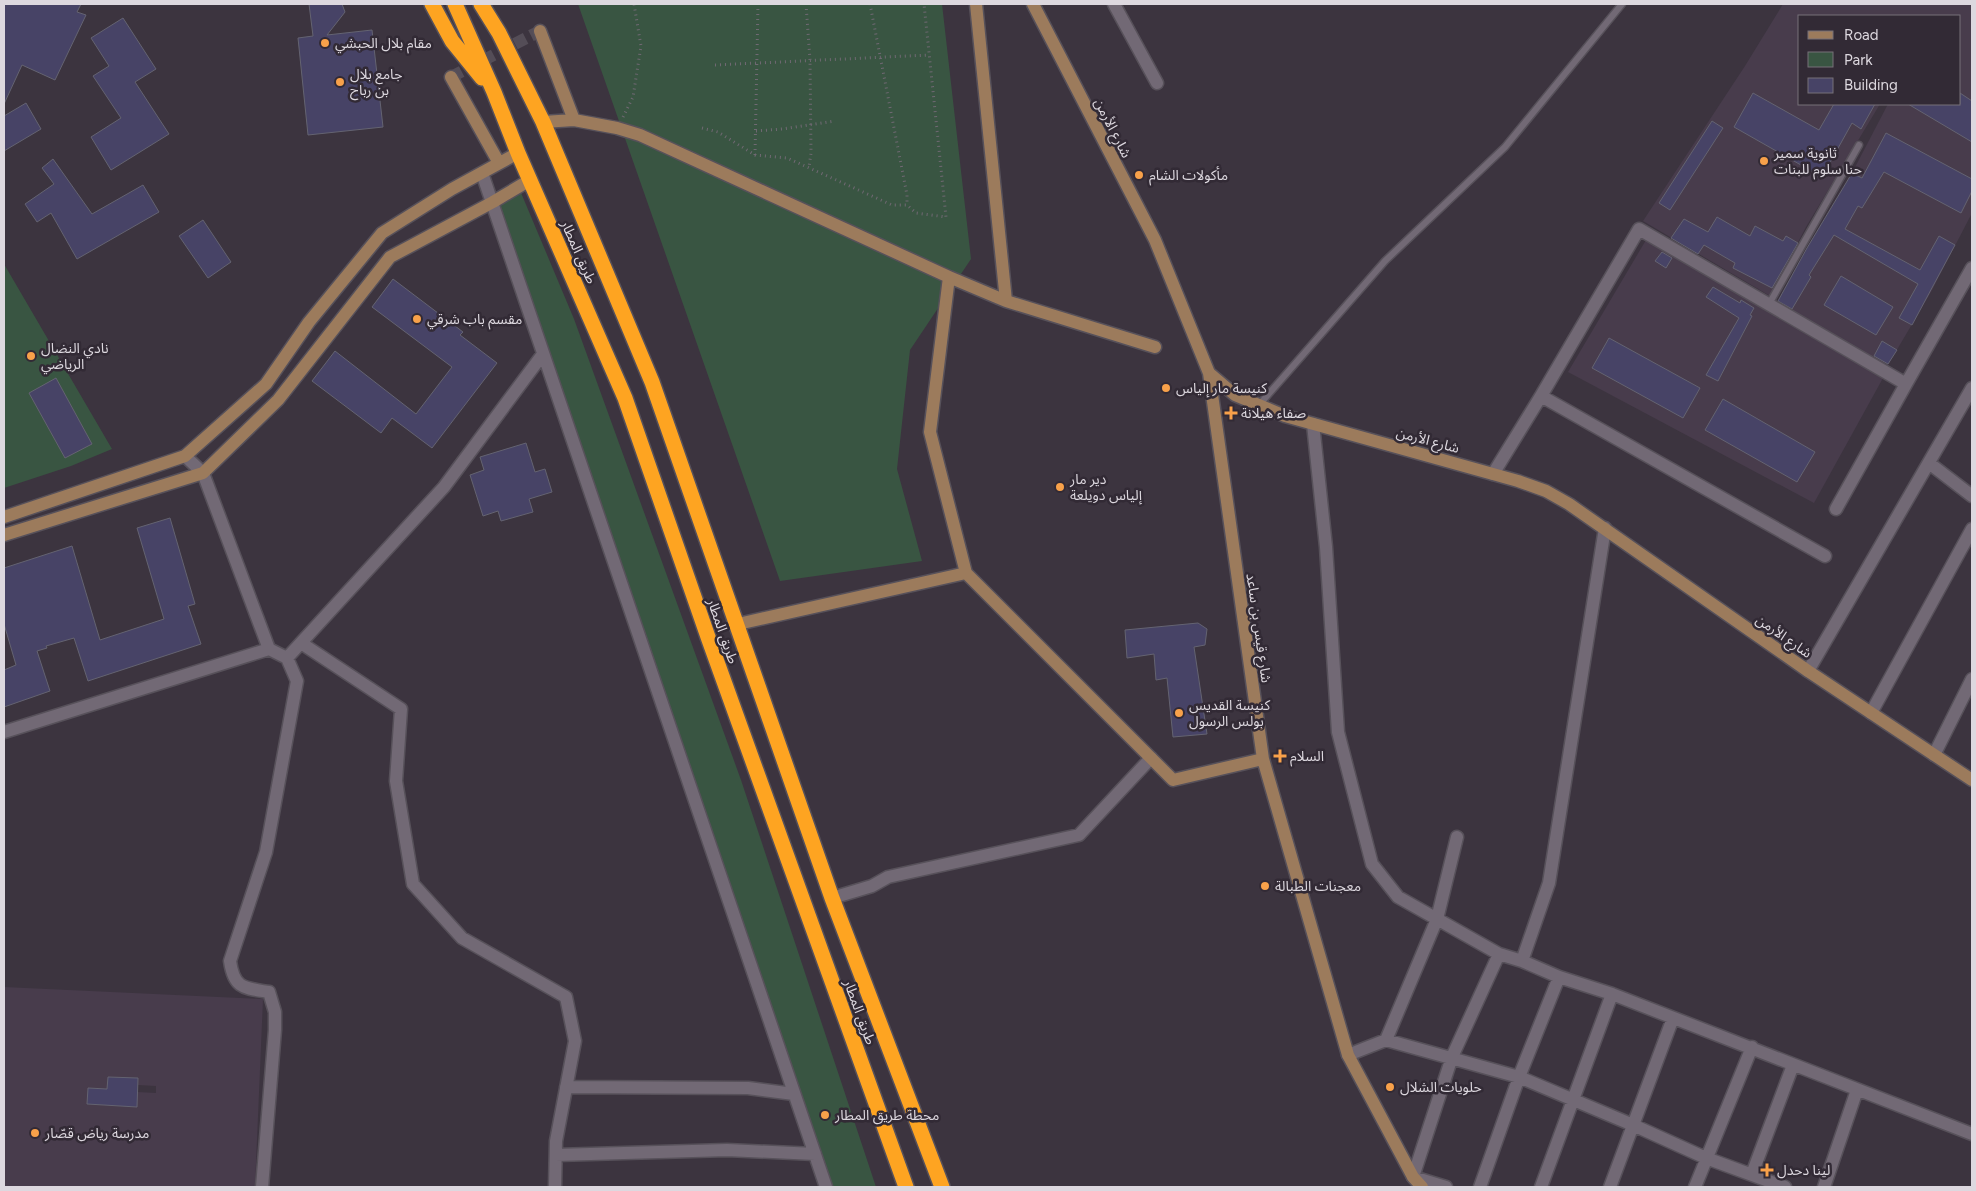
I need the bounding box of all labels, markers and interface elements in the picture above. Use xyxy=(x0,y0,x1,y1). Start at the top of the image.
legend xyxy=(1798,15,1961,105)
text: Road xyxy=(1844,26,1879,44)
place label: مقام بلال الحبشي xyxy=(335,35,432,54)
marker: مقام بلال الحبشي xyxy=(319,37,331,49)
text: Park xyxy=(1844,51,1873,69)
place label: جامع بلال بن رباح xyxy=(350,66,402,101)
marker: جامع بلال بن رباح xyxy=(334,76,346,88)
text: Building xyxy=(1844,76,1898,94)
street label: شارع الأرمن xyxy=(1089,96,1135,162)
place label: ثانوية سمير حنا سلوم للبنات xyxy=(1773,145,1862,180)
marker: ثانوية سمير حنا سلوم للبنات xyxy=(1758,155,1770,167)
place label: مأكولات الشام xyxy=(1149,166,1228,186)
marker: مأكولات الشام xyxy=(1133,169,1145,181)
street label: طريق المطار xyxy=(556,217,600,287)
place label: مقسم باب شرقي xyxy=(427,311,522,330)
marker: مقسم باب شرقي xyxy=(411,313,423,325)
place label: نادي النضال الرياضي xyxy=(41,340,109,375)
marker: نادي النضال الرياضي xyxy=(25,350,37,362)
place label: كنيسة مار إلياس xyxy=(1176,380,1267,398)
marker: كنيسة مار إلياس xyxy=(1160,382,1172,394)
place label: صفاء هيلانة xyxy=(1241,405,1306,422)
marker: صفاء هيلانة xyxy=(1225,407,1237,419)
street label: شارع الأرمن xyxy=(1394,424,1461,459)
place label: دير مار إلياس دويلعة xyxy=(1069,471,1143,505)
marker: دير مار إلياس دويلعة xyxy=(1054,481,1066,493)
street label: شارع قيس بن ساعد xyxy=(1240,572,1275,684)
street label: طريق المطار xyxy=(702,595,742,666)
street label: شارع الأرمن xyxy=(1751,611,1815,663)
place label: كنيسة القديس بولس الرسول xyxy=(1189,697,1270,730)
marker: كنيسة القديس بولس الرسول xyxy=(1173,707,1185,719)
place label: السلام xyxy=(1290,748,1324,767)
marker: السلام xyxy=(1274,750,1286,762)
place label: معجنات الطبالة xyxy=(1275,878,1361,895)
marker: معجنات الطبالة xyxy=(1259,880,1271,892)
street label: طريق المطار xyxy=(839,976,879,1047)
place label: حلويات الشلال xyxy=(1400,1079,1482,1096)
marker: حلويات الشلال xyxy=(1384,1081,1396,1093)
place label: محطة طريق المطار xyxy=(834,1107,939,1125)
marker: محطة طريق المطار xyxy=(819,1109,831,1121)
place label: مدرسة رياض قصّار xyxy=(44,1125,149,1142)
marker: مدرسة رياض قصّار xyxy=(29,1127,41,1139)
place label: لينا دحدل xyxy=(1777,1162,1830,1179)
marker: لينا دحدل xyxy=(1761,1164,1773,1176)

